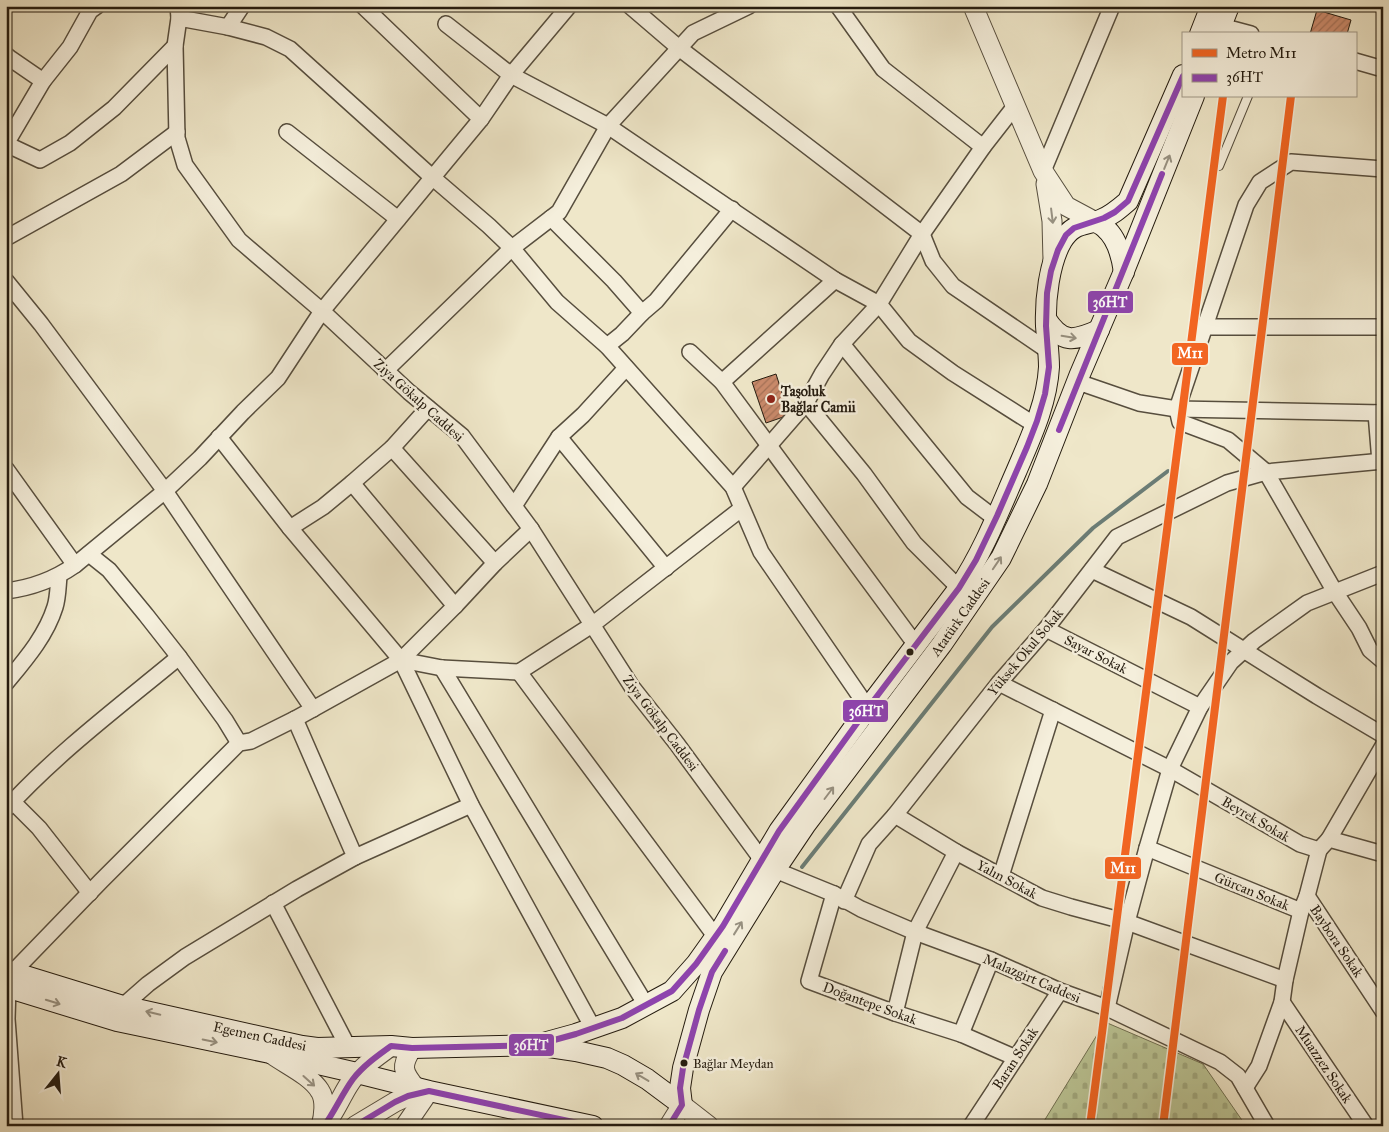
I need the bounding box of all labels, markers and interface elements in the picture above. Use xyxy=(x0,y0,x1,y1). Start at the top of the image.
legend xyxy=(1182,32,1356,98)
text: Metro M11 xyxy=(1226,44,1297,62)
text: 36HT xyxy=(1226,68,1263,86)
one-way arrow xyxy=(1163,155,1173,170)
one-way arrow xyxy=(1047,208,1057,224)
line badge: 36HT xyxy=(1087,290,1134,314)
text: 36HT xyxy=(1093,294,1128,312)
one-way arrow xyxy=(1061,332,1077,342)
line badge: M11 xyxy=(1171,342,1209,366)
text: M11 xyxy=(1177,345,1203,362)
street label: Ziya Gökalp Caddesi xyxy=(370,355,467,445)
place label: Taşoluk Bağlar Camii xyxy=(780,383,856,417)
marker: Taşoluk Bağlar Camii xyxy=(765,393,777,405)
one-way arrow xyxy=(992,557,1002,571)
street label: Atatürk Caddesi xyxy=(927,575,994,660)
street label: Yüksek Okul Sokak xyxy=(984,605,1067,699)
street label: Sayar Sokak xyxy=(1061,631,1131,678)
unlabelled marker xyxy=(905,647,915,657)
street label: Ziya Gökalp Caddesi xyxy=(619,672,702,775)
line badge: 36HT xyxy=(842,699,889,723)
text: 36HT xyxy=(849,703,884,721)
one-way arrow xyxy=(823,787,834,800)
street label: Beyrek Sokak xyxy=(1219,793,1293,846)
street label: Yalın Sokak xyxy=(974,856,1040,903)
line badge: M11 xyxy=(1104,856,1142,880)
text: M11 xyxy=(1110,860,1136,877)
street label: Gürcan Sokak xyxy=(1212,869,1292,914)
street label: Baybora Sokak xyxy=(1306,902,1367,981)
one-way arrow xyxy=(734,922,744,936)
street label: Malazgirt Caddesi xyxy=(980,950,1083,1007)
street label: Doğantepe Sokak xyxy=(820,979,920,1029)
one-way arrow xyxy=(44,997,60,1007)
one-way arrow xyxy=(146,1007,162,1017)
street label: Egemen Caddesi xyxy=(212,1018,308,1055)
street label: Muazzez Sokak xyxy=(1291,1022,1356,1107)
street label: Baran Sokak xyxy=(989,1023,1042,1093)
line badge: 36HT xyxy=(508,1033,555,1057)
one-way arrow xyxy=(202,1036,218,1046)
text: 36HT xyxy=(514,1037,549,1055)
north arrow xyxy=(32,1050,82,1100)
text: K xyxy=(54,1052,70,1072)
place label: Bağlar Meydan xyxy=(693,1056,773,1072)
marker: Bağlar Meydan xyxy=(679,1058,689,1068)
one-way arrow xyxy=(636,1071,650,1081)
one-way arrow xyxy=(303,1075,316,1087)

